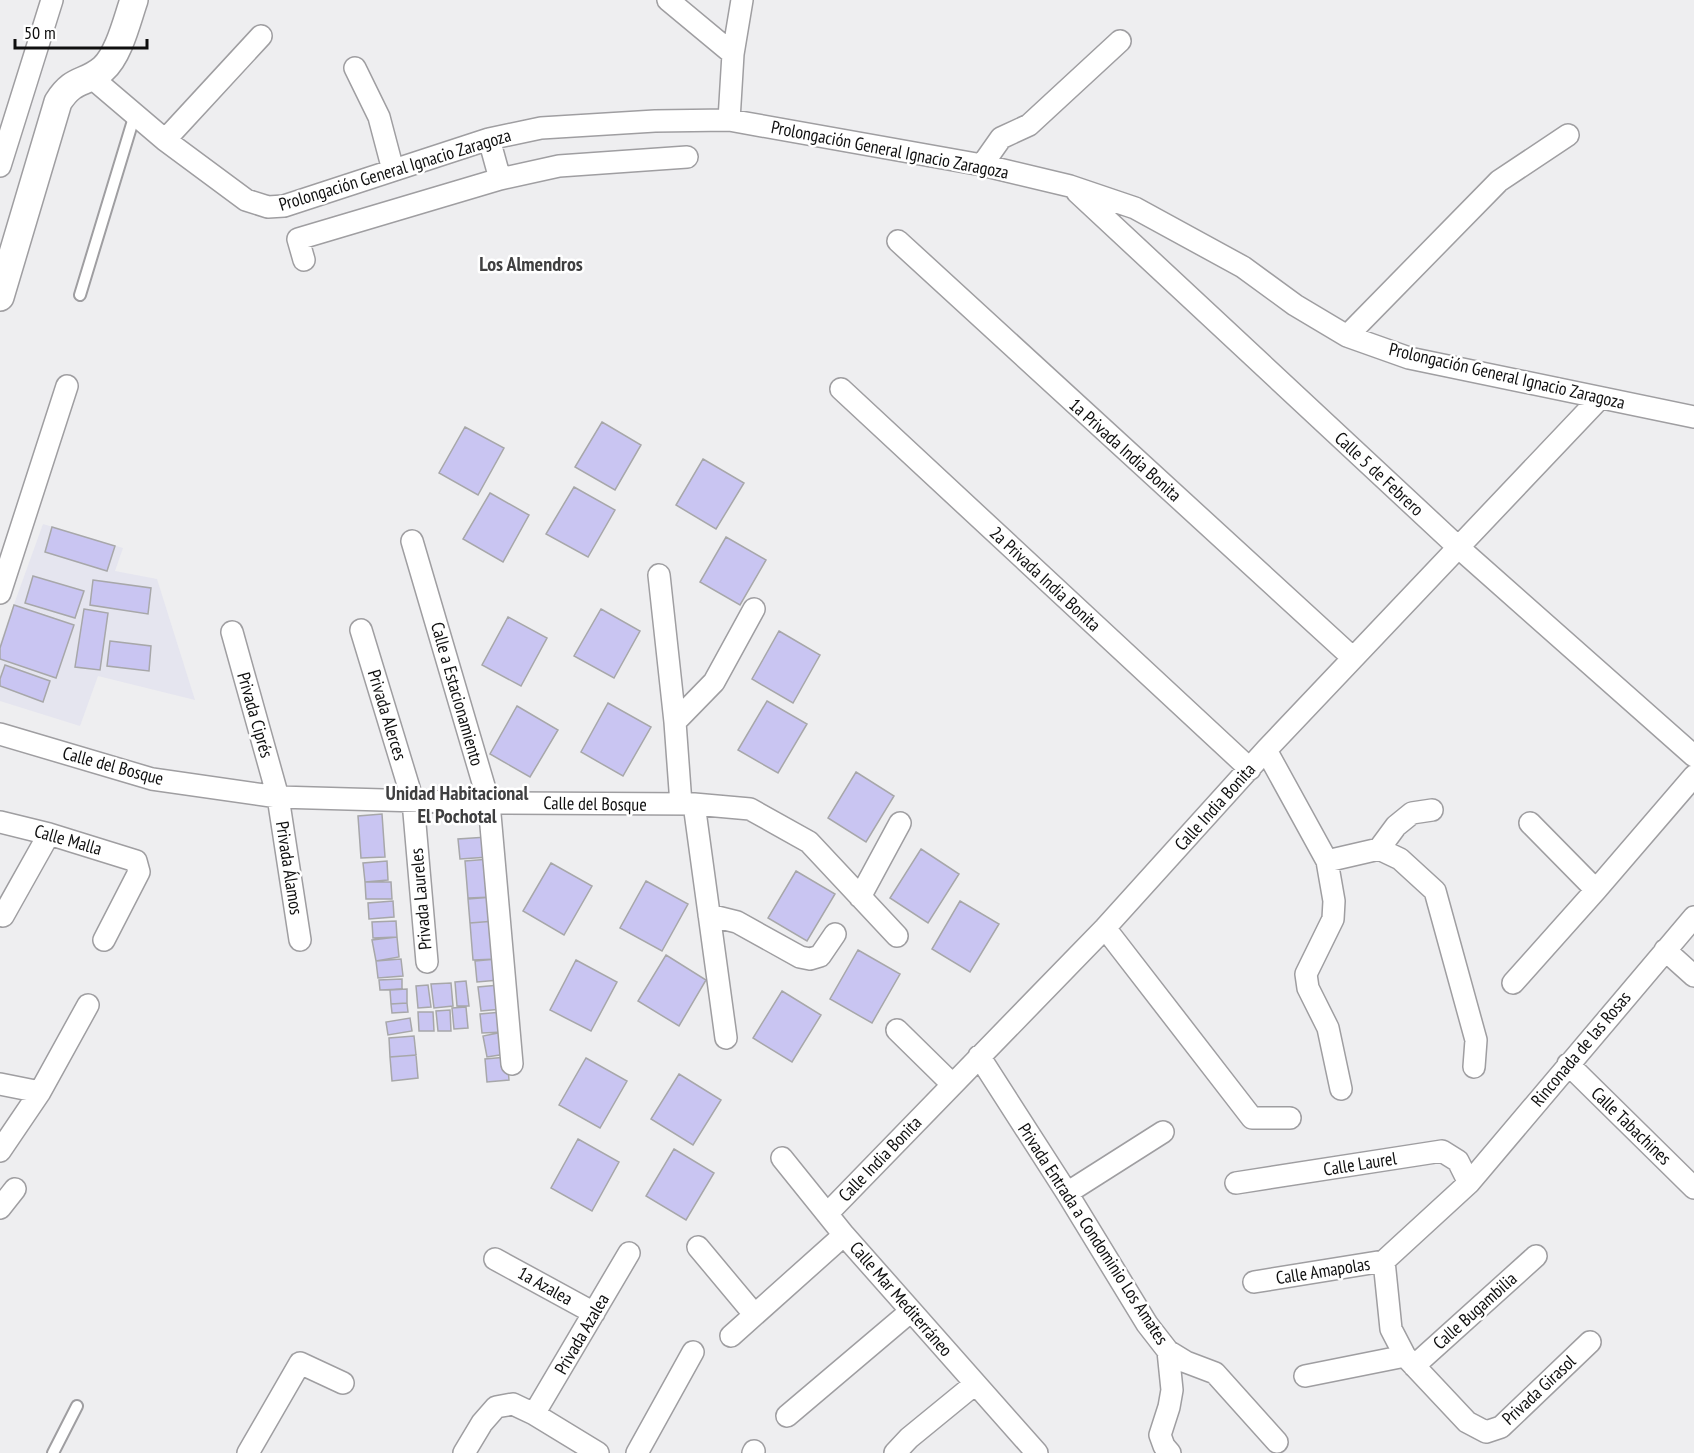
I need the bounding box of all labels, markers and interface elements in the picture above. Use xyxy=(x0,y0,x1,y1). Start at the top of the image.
scale bar xyxy=(15,12,147,50)
text: 50 m xyxy=(24,21,56,44)
street label: Prolongación General Ignacio Zaragoza xyxy=(769,115,1011,184)
street label: Prolongación General Ignacio Zaragoza xyxy=(276,123,514,216)
district label: Los Almendros xyxy=(479,251,583,277)
street label: Prolongación General Ignacio Zaragoza xyxy=(1387,337,1627,414)
street label: 1a Privada India Bonita xyxy=(1064,393,1186,506)
street label: Calle 5 de Febrero xyxy=(1330,426,1429,521)
street label: 2a Privada India Bonita xyxy=(985,521,1106,636)
street label: Calle a Estacionamiento xyxy=(426,619,489,769)
street label: Privada Alerces xyxy=(363,667,412,763)
street label: Privada Ciprés xyxy=(232,669,279,760)
street label: Calle del Bosque xyxy=(60,741,166,790)
street label: Calle India Bonita xyxy=(1169,758,1260,855)
district label: Unidad Habitacional El Pochotal xyxy=(386,780,529,829)
street label: Calle del Bosque xyxy=(543,791,647,816)
street label: Calle Malla xyxy=(32,819,105,860)
street label: Privada Álamos xyxy=(271,819,308,916)
street label: Privada Laureles xyxy=(405,847,436,951)
street label: Rinconada de las Rosas xyxy=(1526,986,1636,1111)
street label: Calle Tabachines xyxy=(1586,1082,1676,1170)
street label: Calle India Bonita xyxy=(833,1111,926,1206)
street label: Privada Entrada a Condominio Los Amates xyxy=(1013,1119,1174,1349)
street label: Calle Laurel xyxy=(1322,1146,1399,1181)
street label: Calle Mar Mediterráneo xyxy=(845,1236,958,1361)
street label: Calle Amapolas xyxy=(1274,1252,1372,1289)
street label: 1a Azalea xyxy=(514,1261,577,1310)
street label: Calle Bugambilia xyxy=(1428,1267,1521,1354)
street label: Privada Azalea xyxy=(549,1289,614,1378)
street label: Privada Girasol xyxy=(1497,1349,1581,1430)

